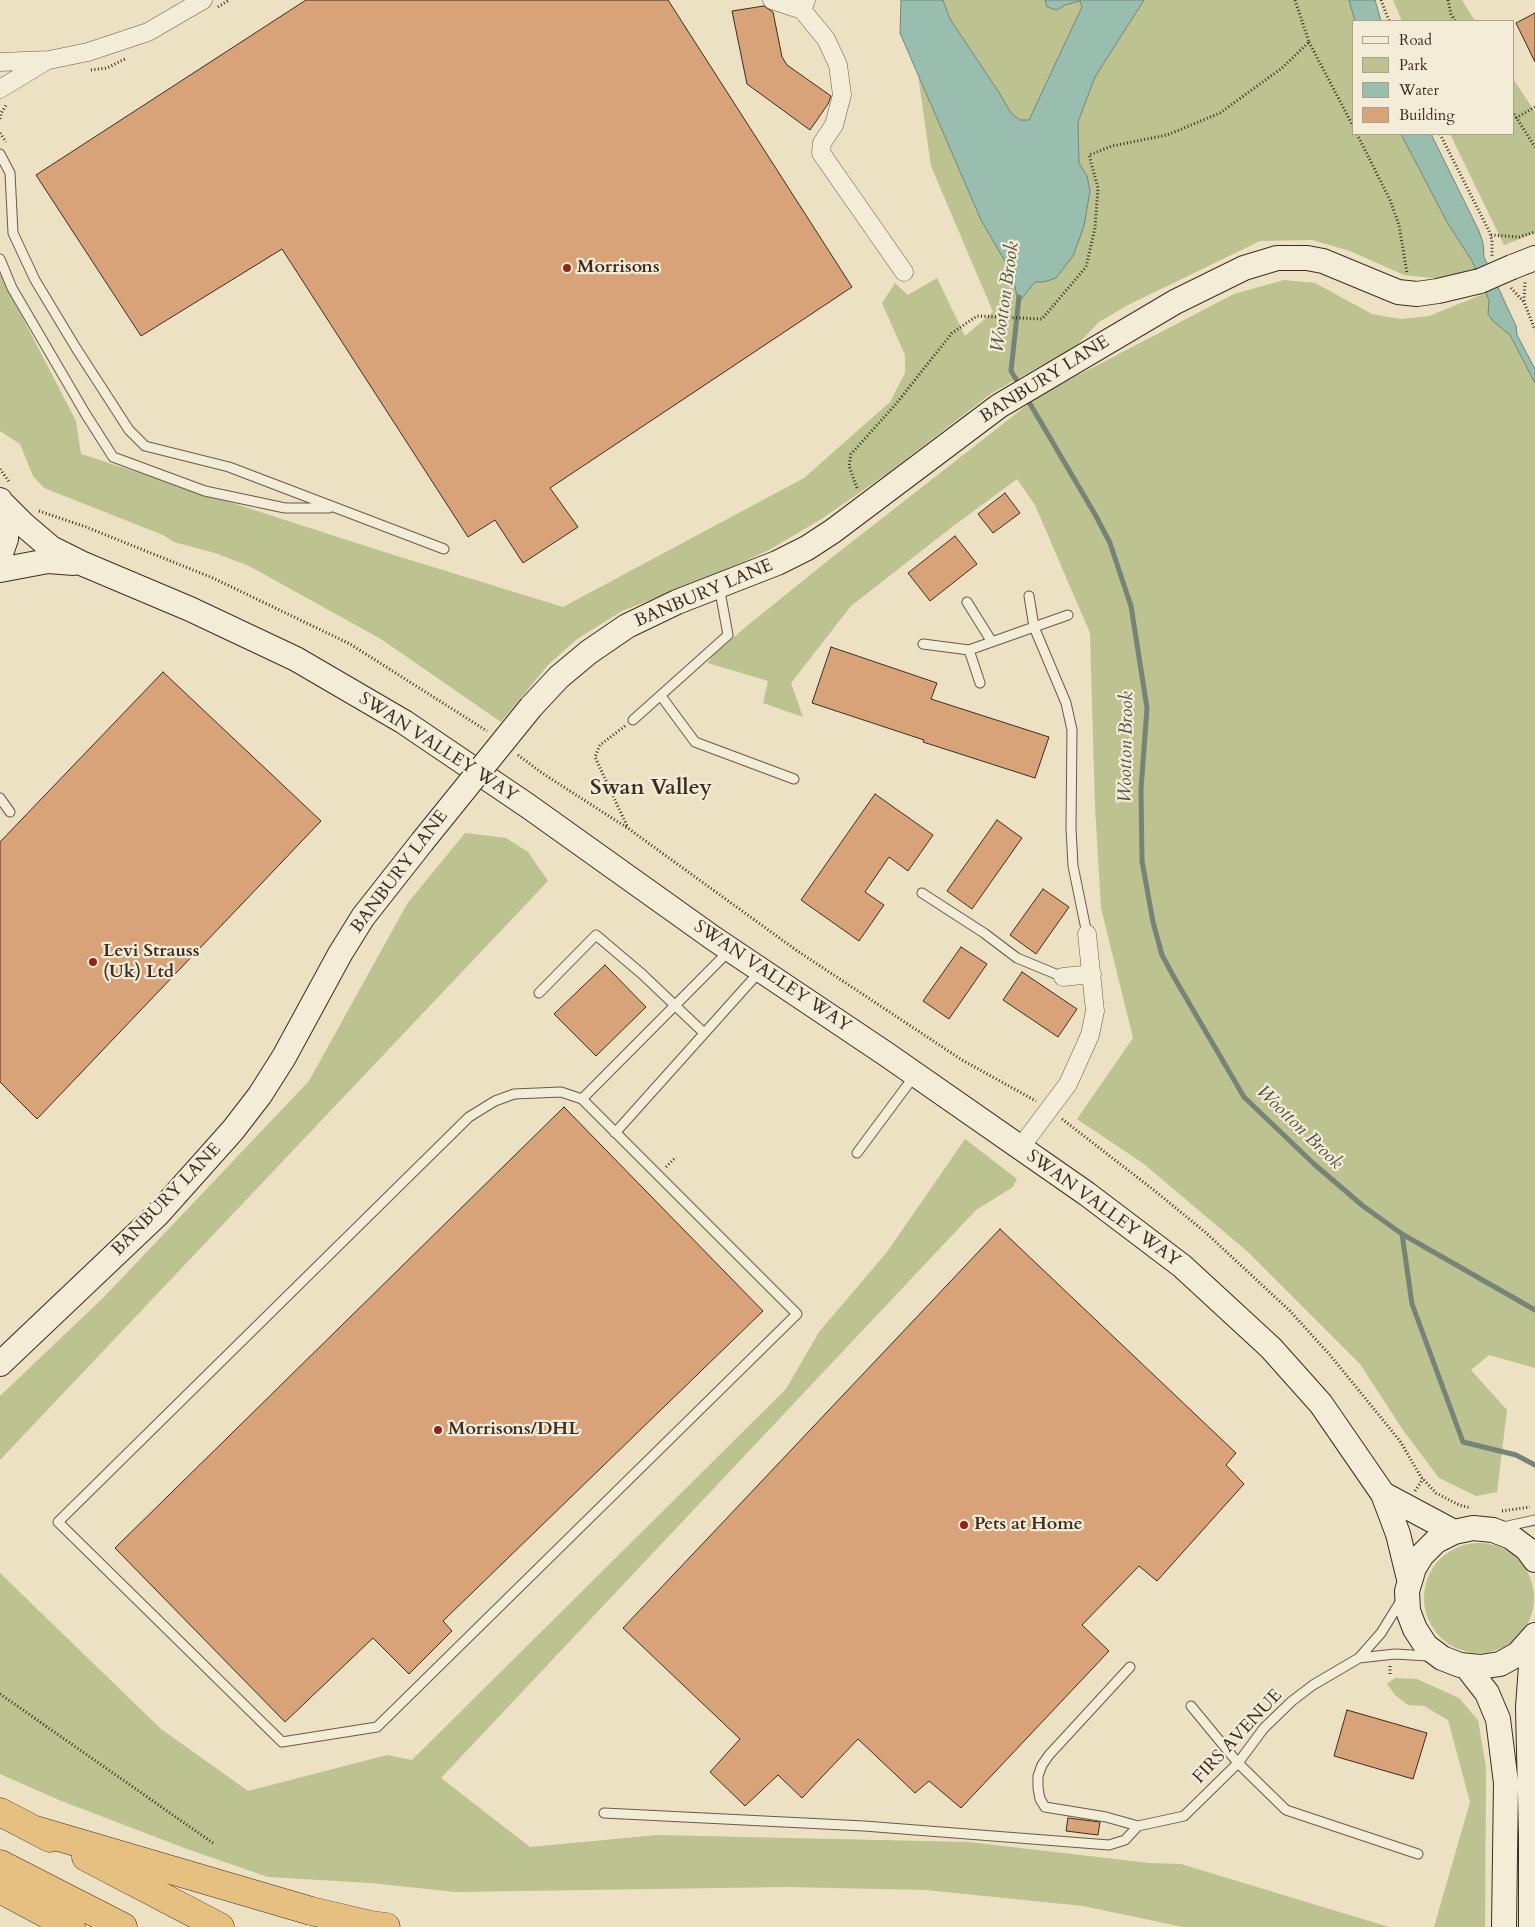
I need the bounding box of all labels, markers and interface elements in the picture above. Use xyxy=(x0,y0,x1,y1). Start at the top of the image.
legend xyxy=(1352,20,1515,135)
text: Road xyxy=(1399,30,1432,50)
text: Park xyxy=(1399,55,1428,75)
text: Water xyxy=(1399,80,1439,100)
text: Building xyxy=(1399,105,1455,125)
water label: Wootton Brook xyxy=(987,240,1025,354)
place label: Morrisons xyxy=(577,257,660,279)
marker: Morrisons xyxy=(561,262,573,274)
street label: BANBURY LANE xyxy=(976,332,1114,428)
street label: BANBURY LANE xyxy=(632,555,776,633)
street label: SWAN VALLEY WAY xyxy=(354,689,522,807)
water label: Wootton Brook xyxy=(1115,691,1139,803)
district label: Swan Valley xyxy=(590,776,712,802)
street label: BANBURY LANE xyxy=(347,806,453,938)
street label: SWAN VALLEY WAY xyxy=(689,916,855,1038)
place label: Levi Strauss (Uk) Ltd xyxy=(103,941,199,984)
marker: Levi Strauss (Uk) Ltd xyxy=(87,956,99,968)
water label: Wootton Brook xyxy=(1251,1081,1347,1175)
street label: BANBURY LANE xyxy=(108,1139,226,1261)
street label: SWAN VALLEY WAY xyxy=(1022,1146,1184,1272)
place label: Morrisons/DHL xyxy=(448,1419,580,1441)
marker: Morrisons/DHL xyxy=(432,1424,444,1436)
place label: Pets at Home xyxy=(974,1514,1083,1536)
marker: Pets at Home xyxy=(958,1519,970,1531)
street label: FIRS AVENUE xyxy=(1189,1685,1287,1789)

